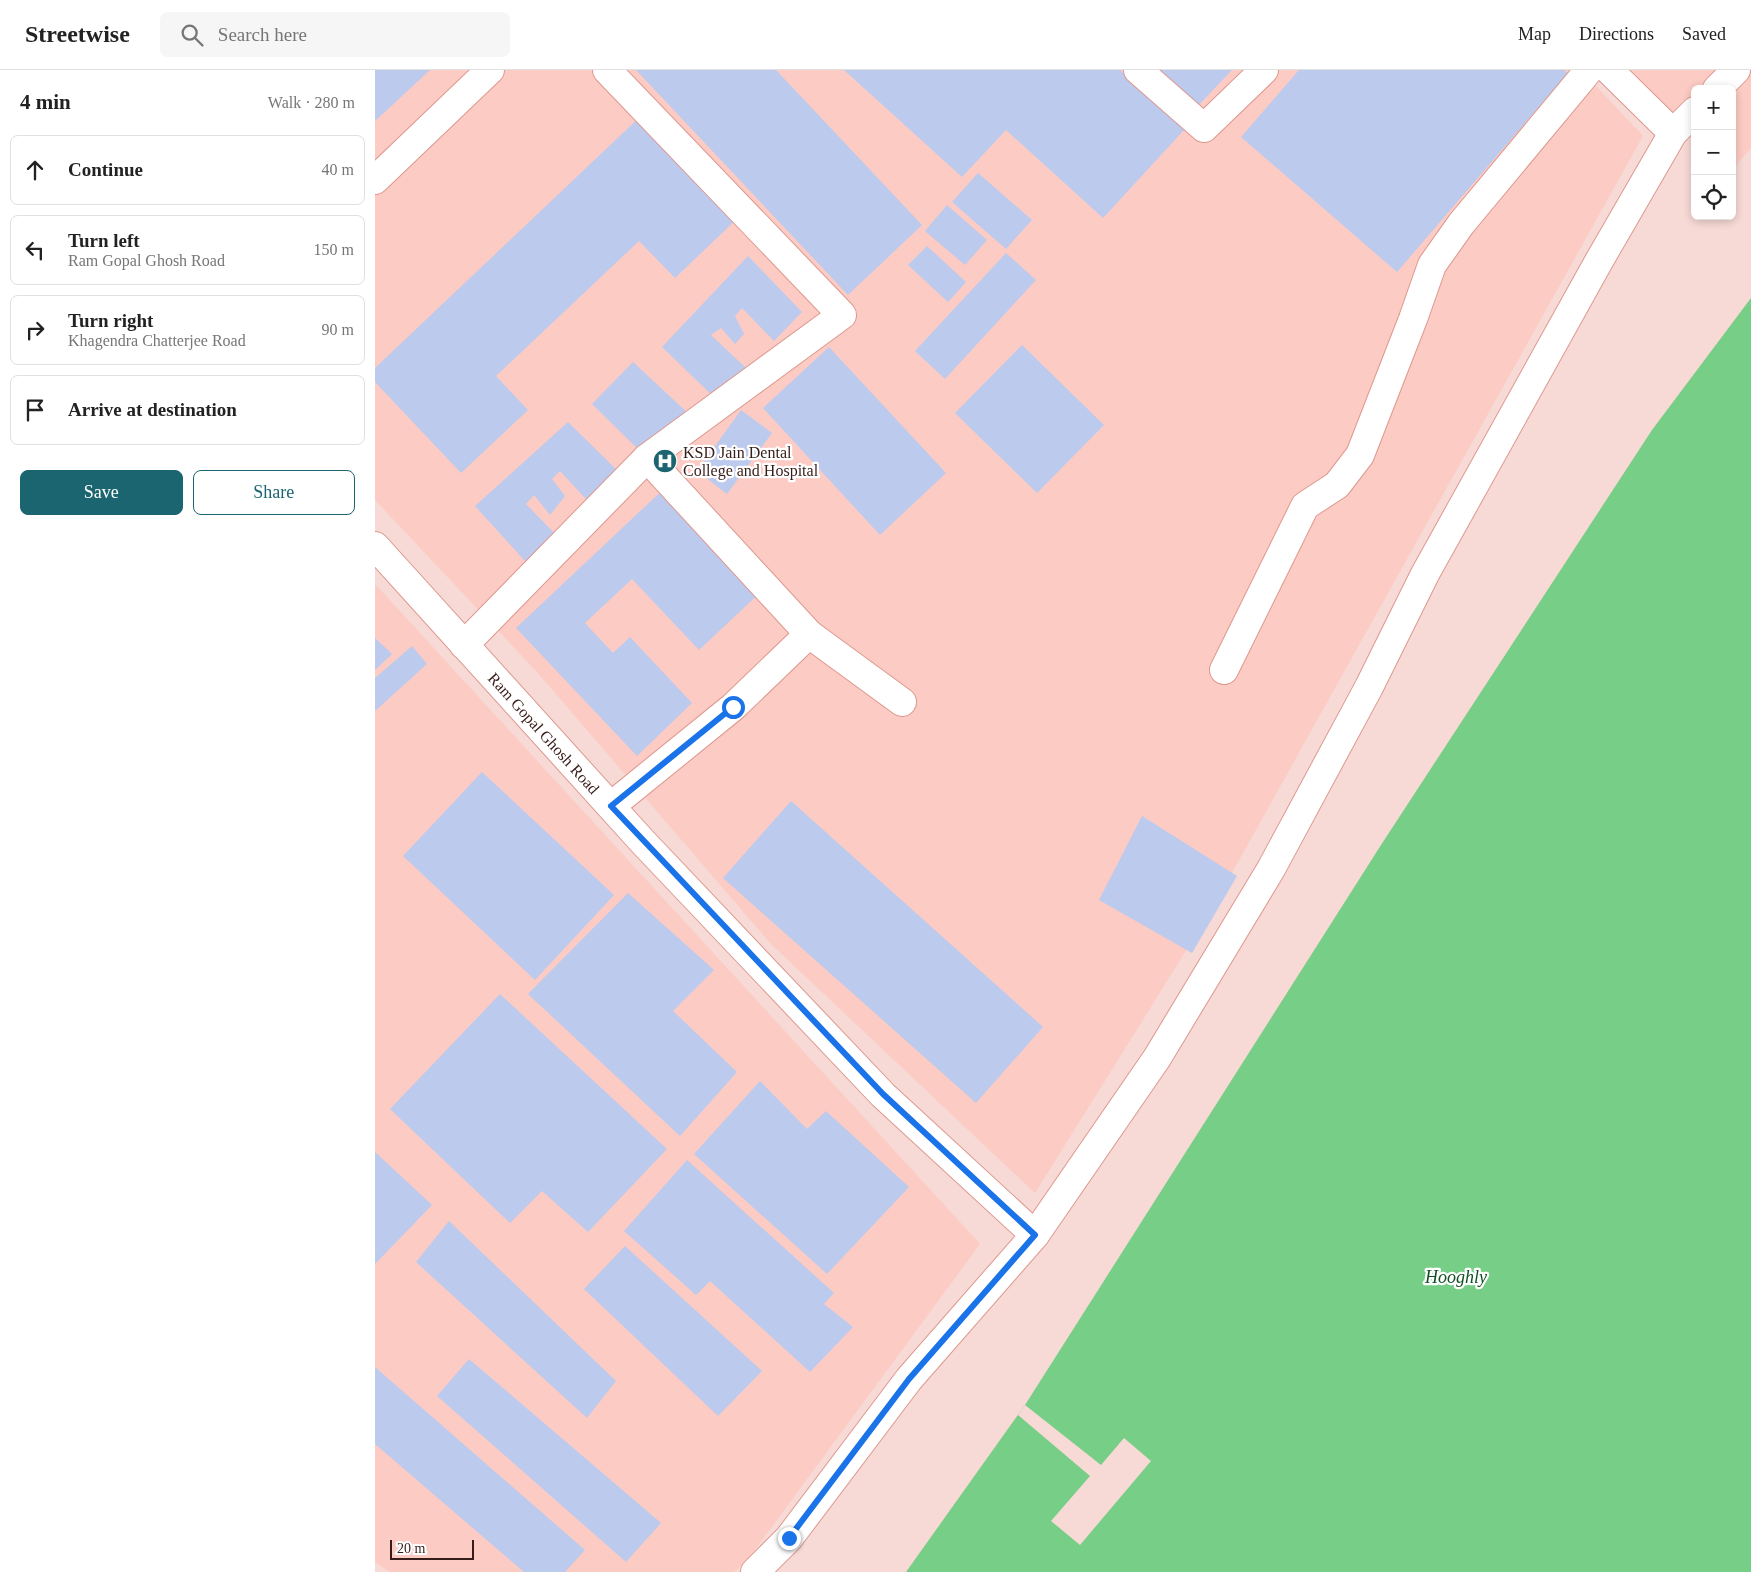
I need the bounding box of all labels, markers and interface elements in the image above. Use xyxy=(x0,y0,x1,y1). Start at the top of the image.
search box xyxy=(160,12,510,57)
text: Streetwise xyxy=(25,21,130,47)
icon: search xyxy=(178,21,206,49)
text: Search here xyxy=(218,24,307,45)
text: Map xyxy=(1518,24,1551,44)
text: Directions xyxy=(1579,24,1654,44)
text: Saved xyxy=(1682,24,1726,44)
map controls xyxy=(1691,85,1736,220)
button: + xyxy=(1691,85,1736,130)
text: 4 min xyxy=(20,90,71,114)
text: Walk · 280 m xyxy=(268,94,355,111)
button: − xyxy=(1691,130,1736,175)
icon: ahead xyxy=(21,156,49,184)
text: Continue xyxy=(68,159,143,180)
text: 40 m xyxy=(322,161,354,178)
button: locate xyxy=(1691,175,1736,220)
text: Turn left xyxy=(68,230,140,251)
icon: left xyxy=(21,236,49,264)
text: 150 m xyxy=(314,241,354,258)
text: Ram Gopal Ghosh Road xyxy=(68,252,225,269)
text: Turn right xyxy=(68,310,153,331)
icon: right xyxy=(21,316,49,344)
text: 90 m xyxy=(322,321,354,338)
text: Khagendra Chatterjee Road xyxy=(68,332,246,349)
icon: arrive xyxy=(21,396,49,424)
text: Arrive at destination xyxy=(68,399,237,420)
place label: KSD Jain Dental College and Hospital xyxy=(683,444,819,480)
hospital icon: KSD Jain Dental College and Hospital xyxy=(652,448,678,474)
button: Save xyxy=(20,470,183,515)
button: Share xyxy=(193,470,355,515)
street label: Ram Gopal Ghosh Road xyxy=(484,669,602,798)
route start xyxy=(722,696,745,719)
water label: Hooghly xyxy=(1424,1267,1487,1287)
route end xyxy=(778,1527,801,1550)
scale bar xyxy=(390,1537,474,1560)
text: 20 m xyxy=(397,1541,425,1556)

